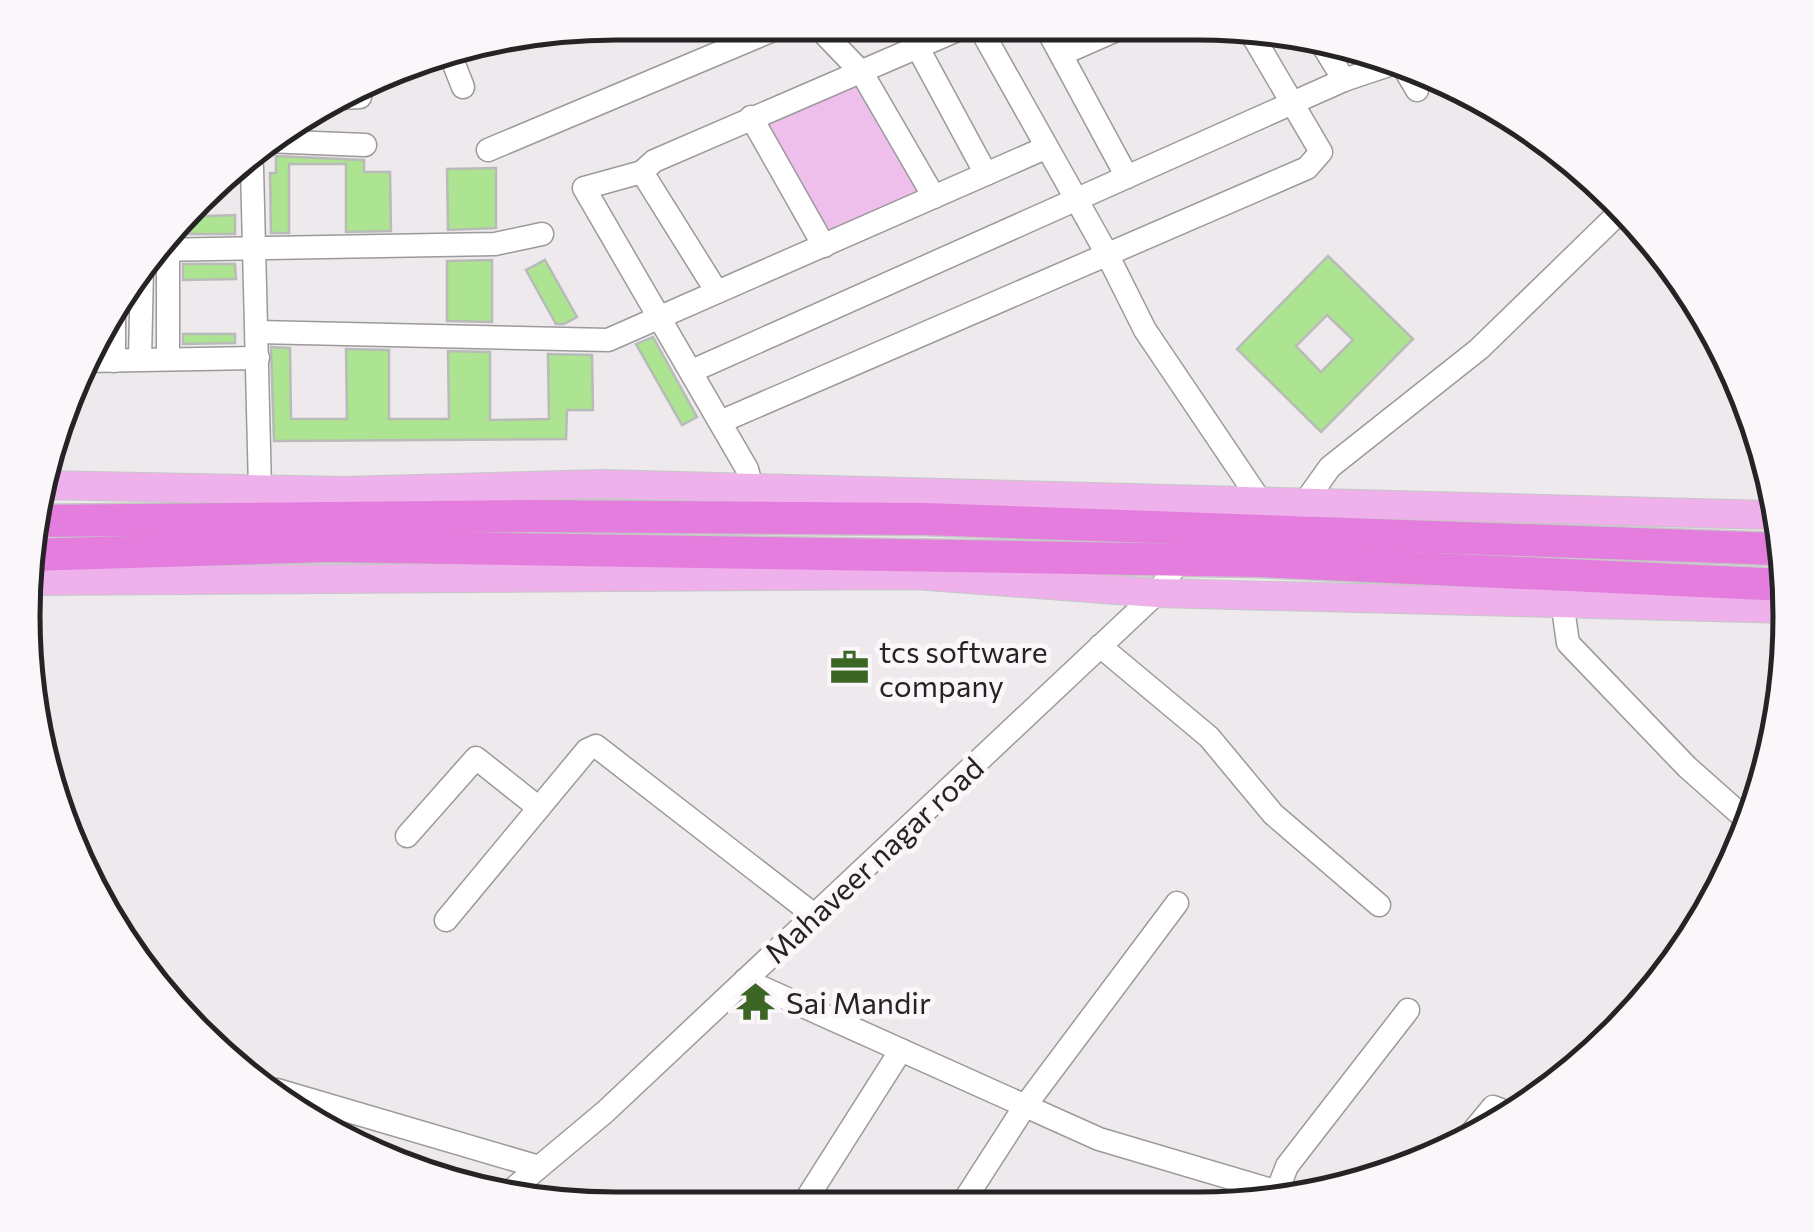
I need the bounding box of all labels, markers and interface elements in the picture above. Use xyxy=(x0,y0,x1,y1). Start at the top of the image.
place label: tcs software company xyxy=(879,632,1048,703)
office icon: tcs software company xyxy=(828,646,870,688)
street label: Mahaveer nagar road xyxy=(756,748,990,970)
temple icon: Sai Mandir xyxy=(735,980,777,1022)
place label: Sai Mandir xyxy=(786,983,931,1020)

